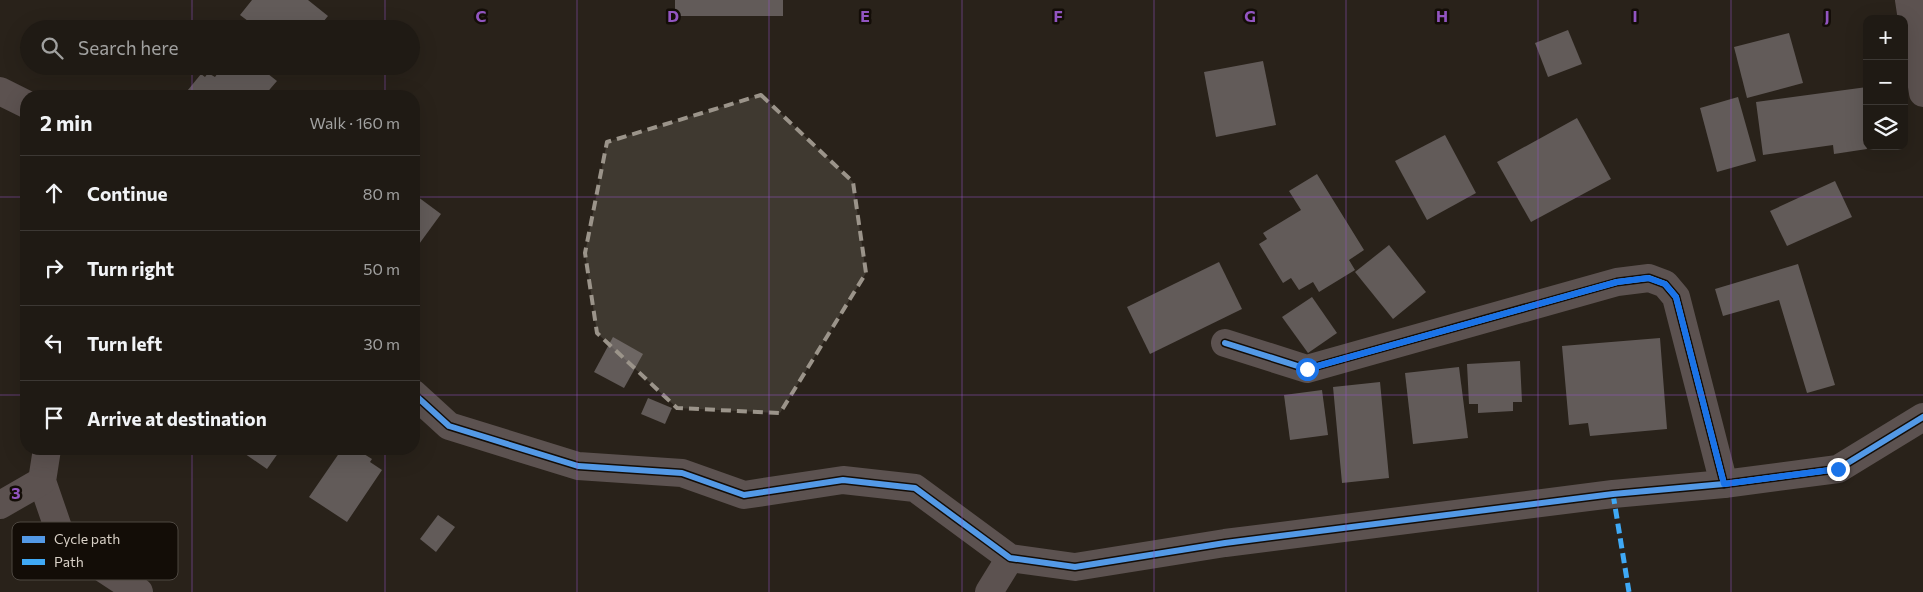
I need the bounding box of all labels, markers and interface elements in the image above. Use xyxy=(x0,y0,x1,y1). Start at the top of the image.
text: C xyxy=(476,6,487,25)
text: D xyxy=(667,6,679,25)
text: E xyxy=(860,6,870,25)
text: F xyxy=(1053,6,1063,25)
text: G xyxy=(1244,6,1256,25)
text: H xyxy=(1436,6,1448,25)
text: I xyxy=(1632,6,1638,25)
text: J xyxy=(1824,6,1830,25)
map controls xyxy=(1863,15,1908,150)
button: + xyxy=(1863,15,1908,60)
search box xyxy=(20,20,420,75)
icon: search xyxy=(38,34,66,62)
text: Search here xyxy=(78,36,178,59)
button: − xyxy=(1863,60,1908,105)
button: layers xyxy=(1863,105,1908,150)
text: 2 min xyxy=(40,110,92,135)
text: Walk · 160 m xyxy=(310,113,400,132)
icon: ahead xyxy=(40,179,68,207)
text: Continue xyxy=(87,182,167,205)
text: 80 m xyxy=(363,184,400,203)
icon: right xyxy=(40,254,68,282)
text: Turn right xyxy=(87,257,174,280)
text: 50 m xyxy=(363,259,400,278)
icon: left xyxy=(40,329,68,357)
text: Turn left xyxy=(87,332,162,355)
text: 30 m xyxy=(363,334,400,353)
route start xyxy=(1296,358,1319,381)
icon: arrive xyxy=(40,404,68,432)
text: Arrive at destination xyxy=(87,407,267,430)
route end xyxy=(1827,458,1850,481)
text: 3 xyxy=(11,483,21,502)
legend xyxy=(12,522,178,580)
text: Cycle path xyxy=(54,530,120,547)
text: Path xyxy=(54,553,84,570)

